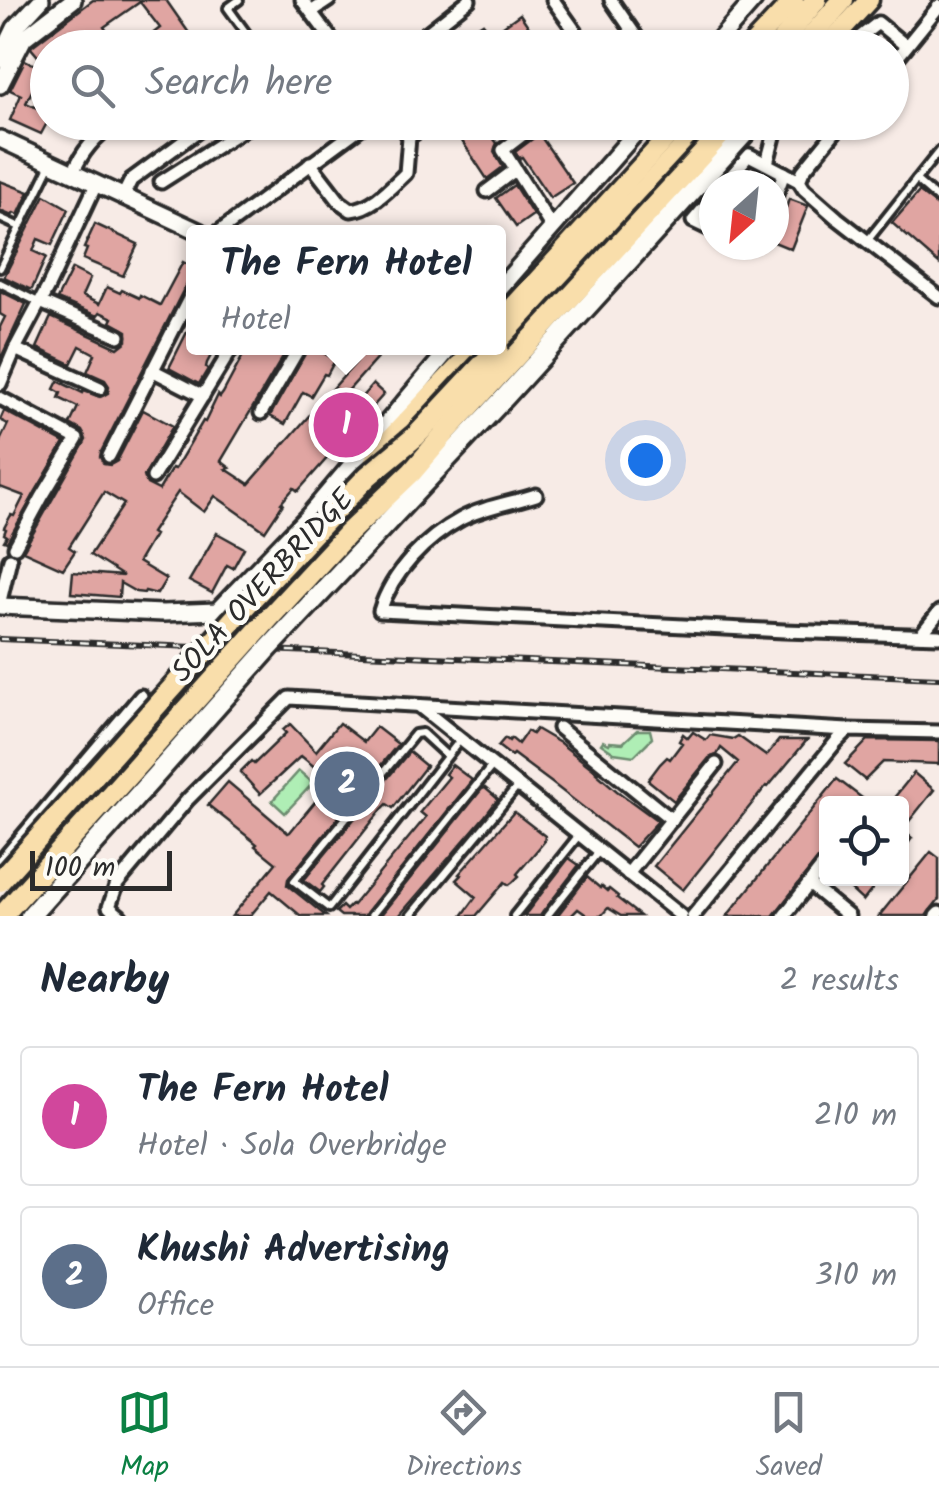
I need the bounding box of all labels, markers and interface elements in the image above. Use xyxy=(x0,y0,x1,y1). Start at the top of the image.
search box xyxy=(30,30,909,140)
text: Search here xyxy=(145,55,332,115)
icon: search xyxy=(65,58,120,113)
north arrow xyxy=(699,170,789,260)
popup xyxy=(186,225,506,355)
text: The Fern Hotel xyxy=(220,235,472,295)
text: Hotel xyxy=(220,295,291,346)
pin: 1 xyxy=(314,388,378,462)
your location xyxy=(620,435,671,486)
street label: SOLA OVERBRIDGE xyxy=(160,477,368,695)
pin: 2 xyxy=(314,746,380,822)
map controls xyxy=(819,796,909,886)
button: locate xyxy=(819,796,909,886)
scale bar xyxy=(30,846,172,890)
text: 100 m xyxy=(45,846,115,891)
text: Nearby xyxy=(40,948,169,1015)
text: 2 results xyxy=(780,956,899,1007)
text: The Fern Hotel xyxy=(137,1061,389,1121)
text: 1 xyxy=(70,1091,79,1142)
text: 210 m xyxy=(814,1091,897,1142)
text: Hotel · Sola Overbridge xyxy=(137,1121,447,1172)
text: Khushi Advertising xyxy=(137,1221,450,1281)
text: 2 xyxy=(65,1251,84,1302)
text: 310 m xyxy=(814,1251,897,1302)
text: Office xyxy=(137,1281,214,1332)
tab: Map xyxy=(117,1385,172,1490)
tab: Directions xyxy=(406,1385,522,1490)
tab: Saved xyxy=(756,1385,822,1490)

